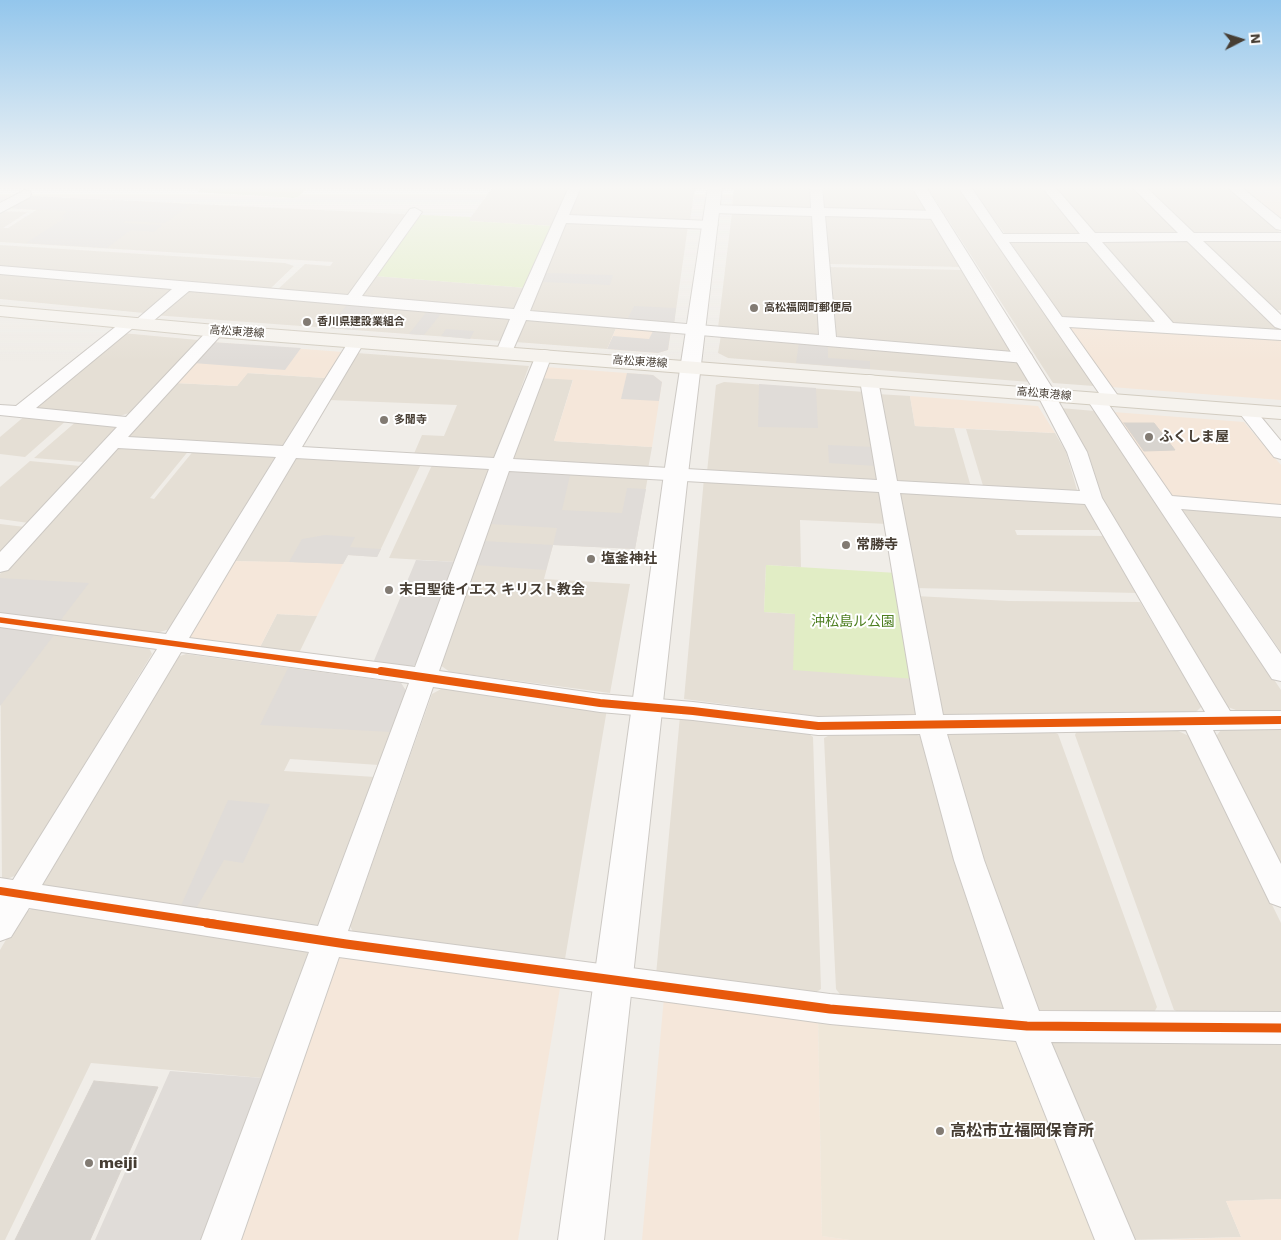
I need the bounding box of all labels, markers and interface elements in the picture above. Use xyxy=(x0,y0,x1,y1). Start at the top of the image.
north arrow xyxy=(1216,15,1266,65)
text: N xyxy=(1248,33,1264,45)
place label: 高松福岡町郵便局 xyxy=(764,301,852,315)
marker: 高松福岡町郵便局 xyxy=(748,302,760,314)
place label: 香川県建設業組合 xyxy=(317,315,405,329)
marker: 香川県建設業組合 xyxy=(301,316,313,328)
street label: 高松東港線 xyxy=(209,323,265,341)
street label: 高松東港線 xyxy=(612,353,668,371)
street label: 高松東港線 xyxy=(1016,385,1072,403)
place label: 多聞寺 xyxy=(394,413,427,427)
marker: 多聞寺 xyxy=(378,414,390,426)
place label: ふくしま屋 xyxy=(1159,429,1229,445)
marker: ふくしま屋 xyxy=(1143,431,1155,443)
place label: 常勝寺 xyxy=(856,537,898,553)
marker: 常勝寺 xyxy=(840,539,852,551)
place label: 塩釜神社 xyxy=(601,551,657,567)
marker: 塩釜神社 xyxy=(585,553,597,565)
place label: 末日聖徒イエス キリスト教会 xyxy=(399,582,585,598)
marker: 末日聖徒イエス キリスト教会 xyxy=(383,584,395,596)
park label: 沖松島ル公園 xyxy=(811,614,895,630)
place label: 高松市立福岡保育所 xyxy=(950,1121,1094,1141)
marker: 高松市立福岡保育所 xyxy=(934,1125,946,1137)
place label: meiji xyxy=(99,1153,137,1173)
marker: meiji xyxy=(83,1157,95,1169)

